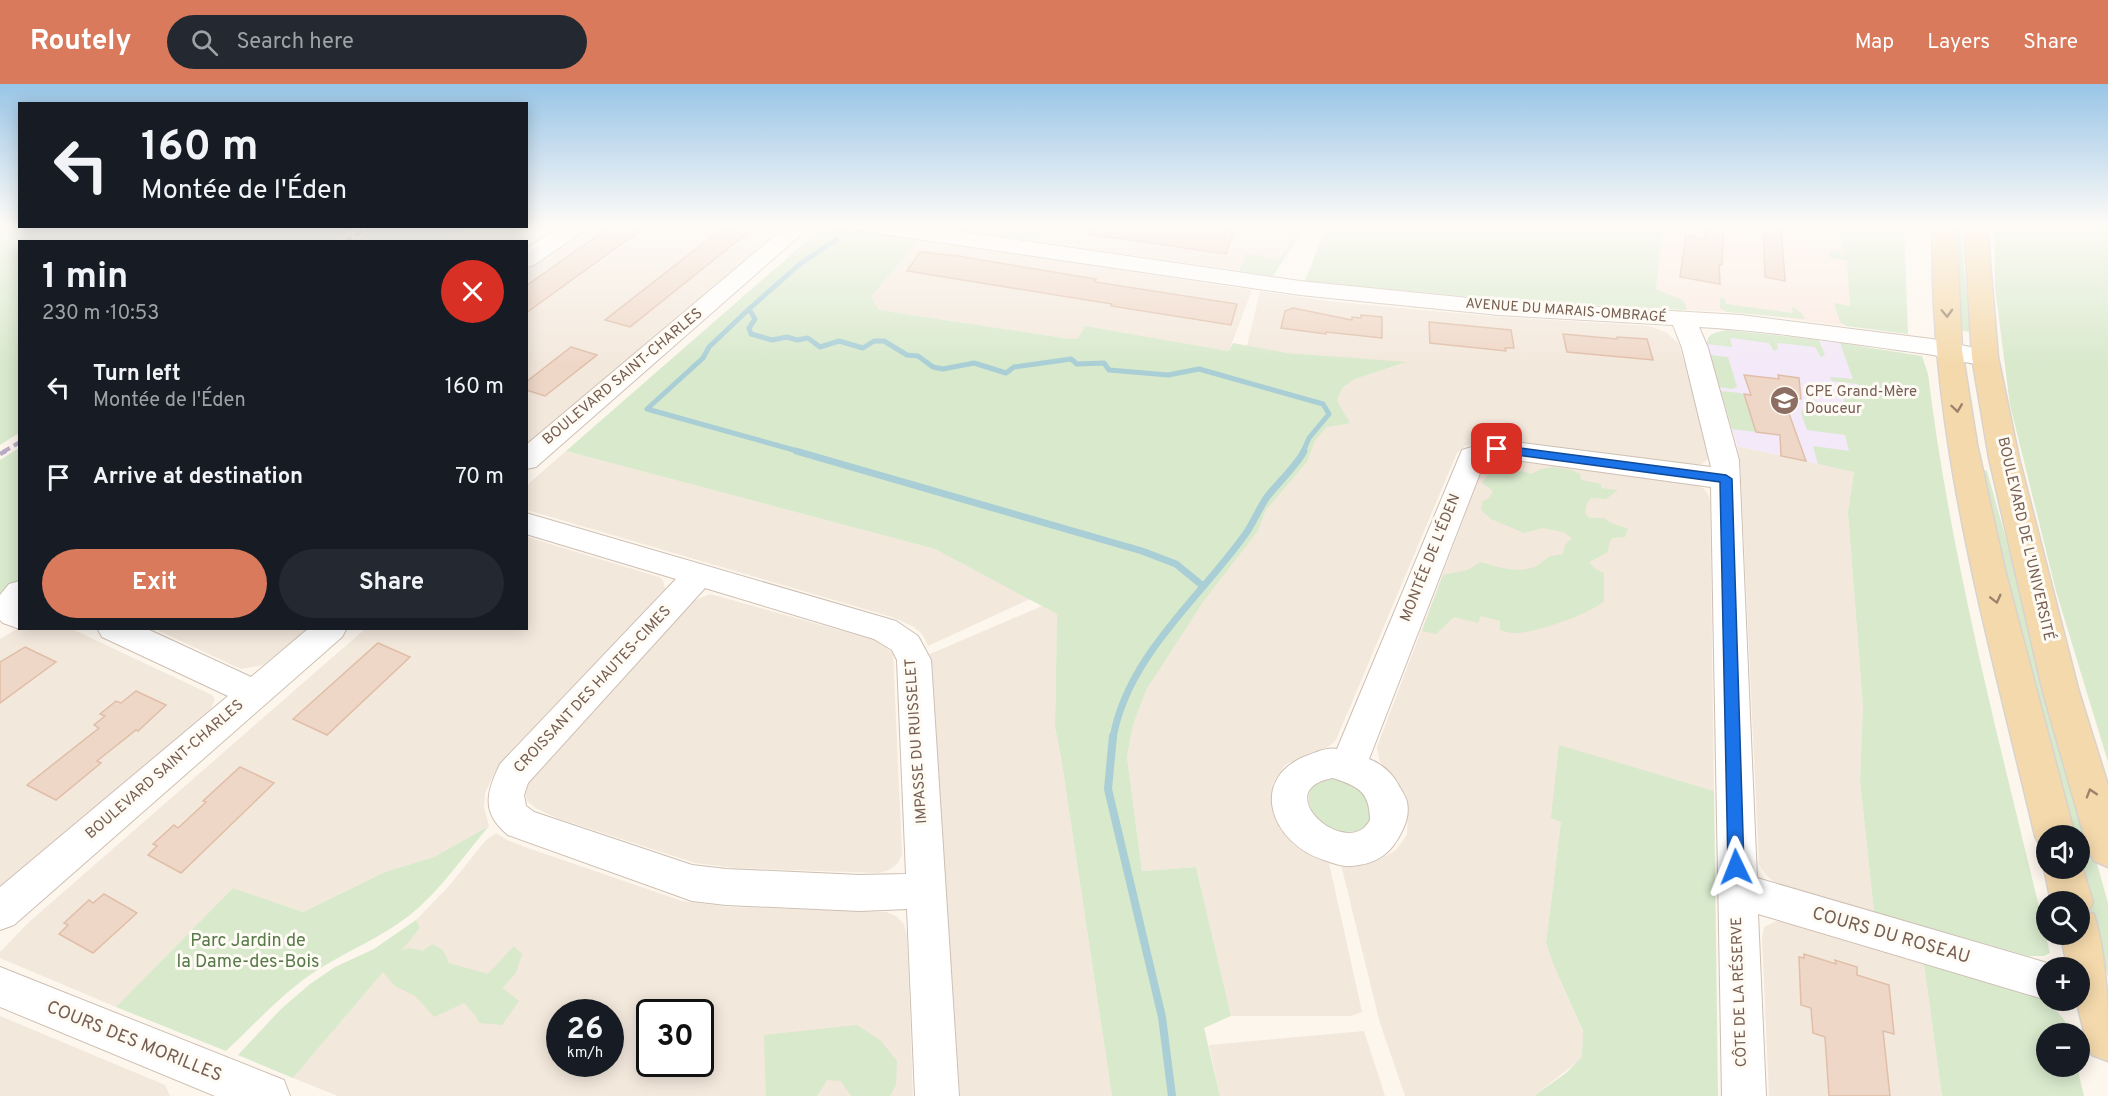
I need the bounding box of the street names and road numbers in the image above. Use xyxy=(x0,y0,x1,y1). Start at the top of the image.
street label: AVENUE DU MARAIS-OMBRAGÉ xyxy=(1465,294,1667,327)
street label: BOULEVARD SAINT-CHARLES xyxy=(539,304,707,450)
street label: BOULEVARD DE L'UNIVERSITÉ xyxy=(1992,435,2059,643)
street label: MONTÉE DE L'ÉDEN xyxy=(1396,491,1465,625)
street label: CROISSANT DES HAUTES-CIMES xyxy=(510,602,676,778)
street label: IMPASSE DU RUISSELET xyxy=(902,658,932,824)
street label: BOULEVARD SAINT-CHARLES xyxy=(82,696,248,844)
street label: COURS DU ROSEAU xyxy=(1809,902,1973,970)
street label: CÔTE DE LA RÉSERVE xyxy=(1726,917,1752,1067)
street label: COURS DES MORILLES xyxy=(43,996,225,1088)

